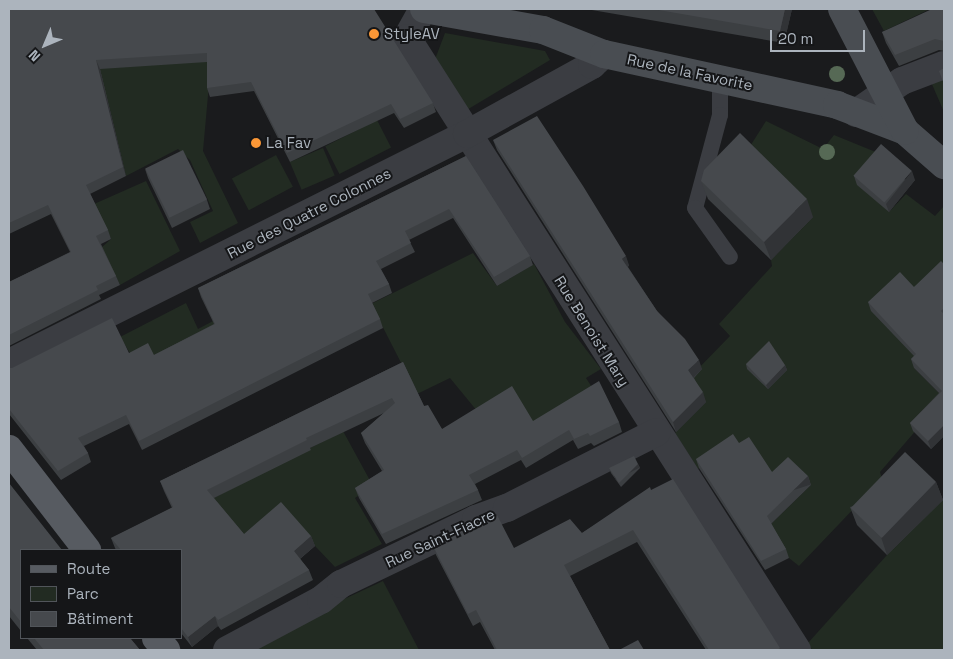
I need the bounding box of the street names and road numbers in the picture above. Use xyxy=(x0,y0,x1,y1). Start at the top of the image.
street label: Rue de la Favorite xyxy=(626,50,754,94)
street label: Rue des Quatre Colonnes xyxy=(224,164,394,262)
street label: Rue Benoist Mary xyxy=(551,272,633,390)
street label: Rue Saint-Fiacre xyxy=(382,505,498,571)

